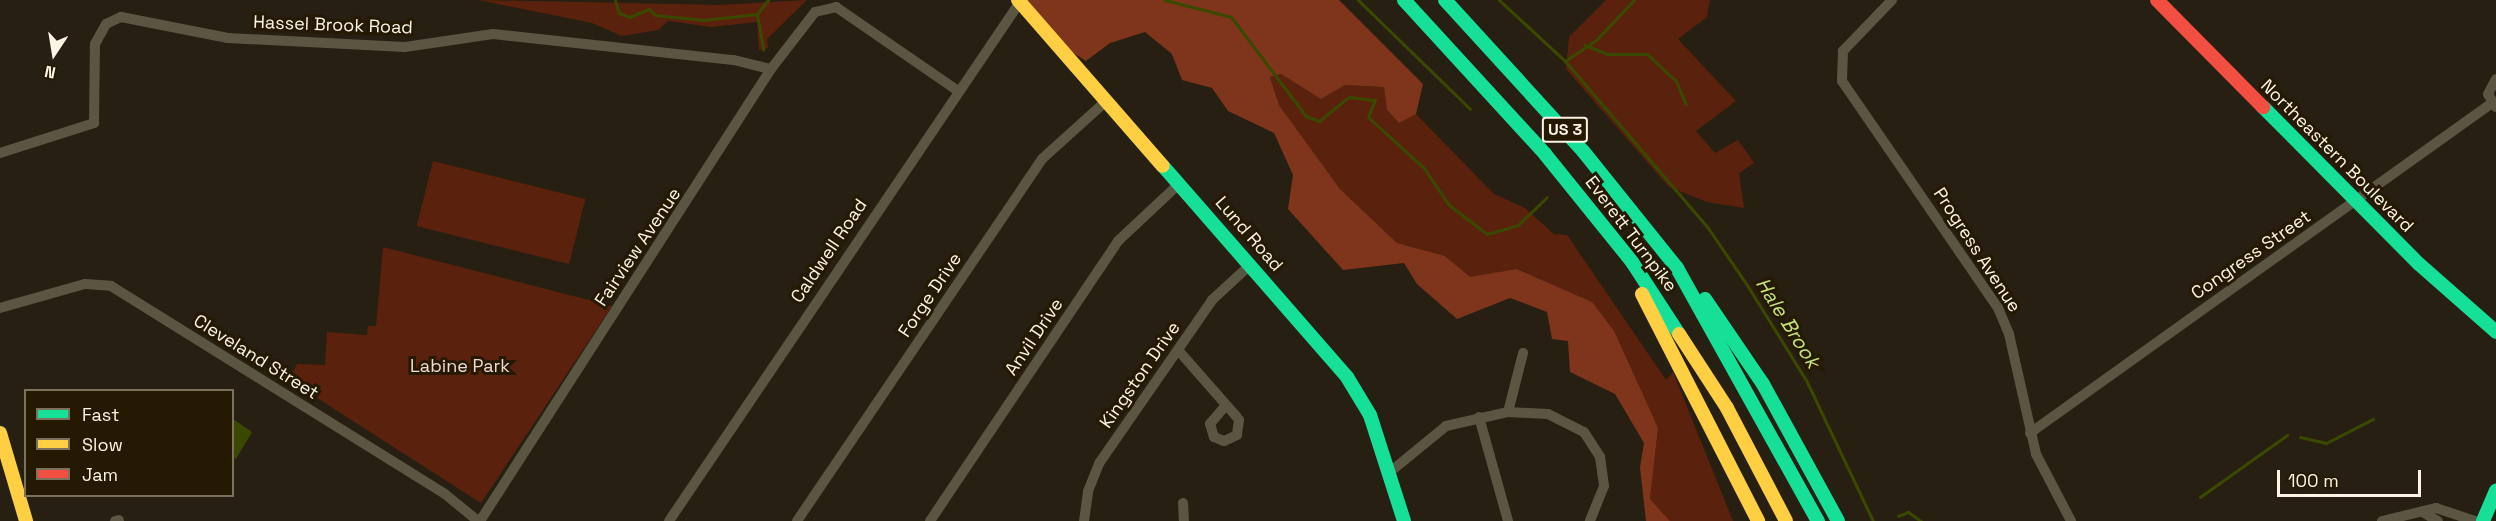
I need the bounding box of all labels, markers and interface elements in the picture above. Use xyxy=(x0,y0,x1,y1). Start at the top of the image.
street label: Hassel Brook Road xyxy=(253,11,413,39)
north arrow xyxy=(24,24,84,84)
text: N xyxy=(43,61,58,83)
street label: Northeastern Boulevard xyxy=(2256,75,2418,237)
road number: US 3 xyxy=(1541,117,1589,143)
street label: Everett Turnpike xyxy=(1580,172,1682,296)
street label: Fairview Avenue xyxy=(590,184,686,310)
street label: Progress Avenue xyxy=(1929,184,2025,316)
street label: Lund Road xyxy=(1211,192,1287,276)
street label: Caldwell Road xyxy=(786,195,872,307)
street label: Congress Street xyxy=(2187,206,2315,304)
street label: Forge Drive xyxy=(894,249,966,341)
water label: Hale Brook xyxy=(1751,273,1825,373)
street label: Anvil Drive xyxy=(1000,294,1068,380)
street label: Cleveland Street xyxy=(190,310,322,404)
street label: Kingston Drive xyxy=(1095,318,1185,432)
park label: Labine Park xyxy=(410,355,510,377)
legend xyxy=(24,389,234,497)
text: Fast xyxy=(82,403,119,426)
text: Slow xyxy=(82,433,123,456)
scale bar xyxy=(2280,458,2424,496)
text: Jam xyxy=(82,463,118,486)
text: 100 m xyxy=(2288,469,2339,492)

